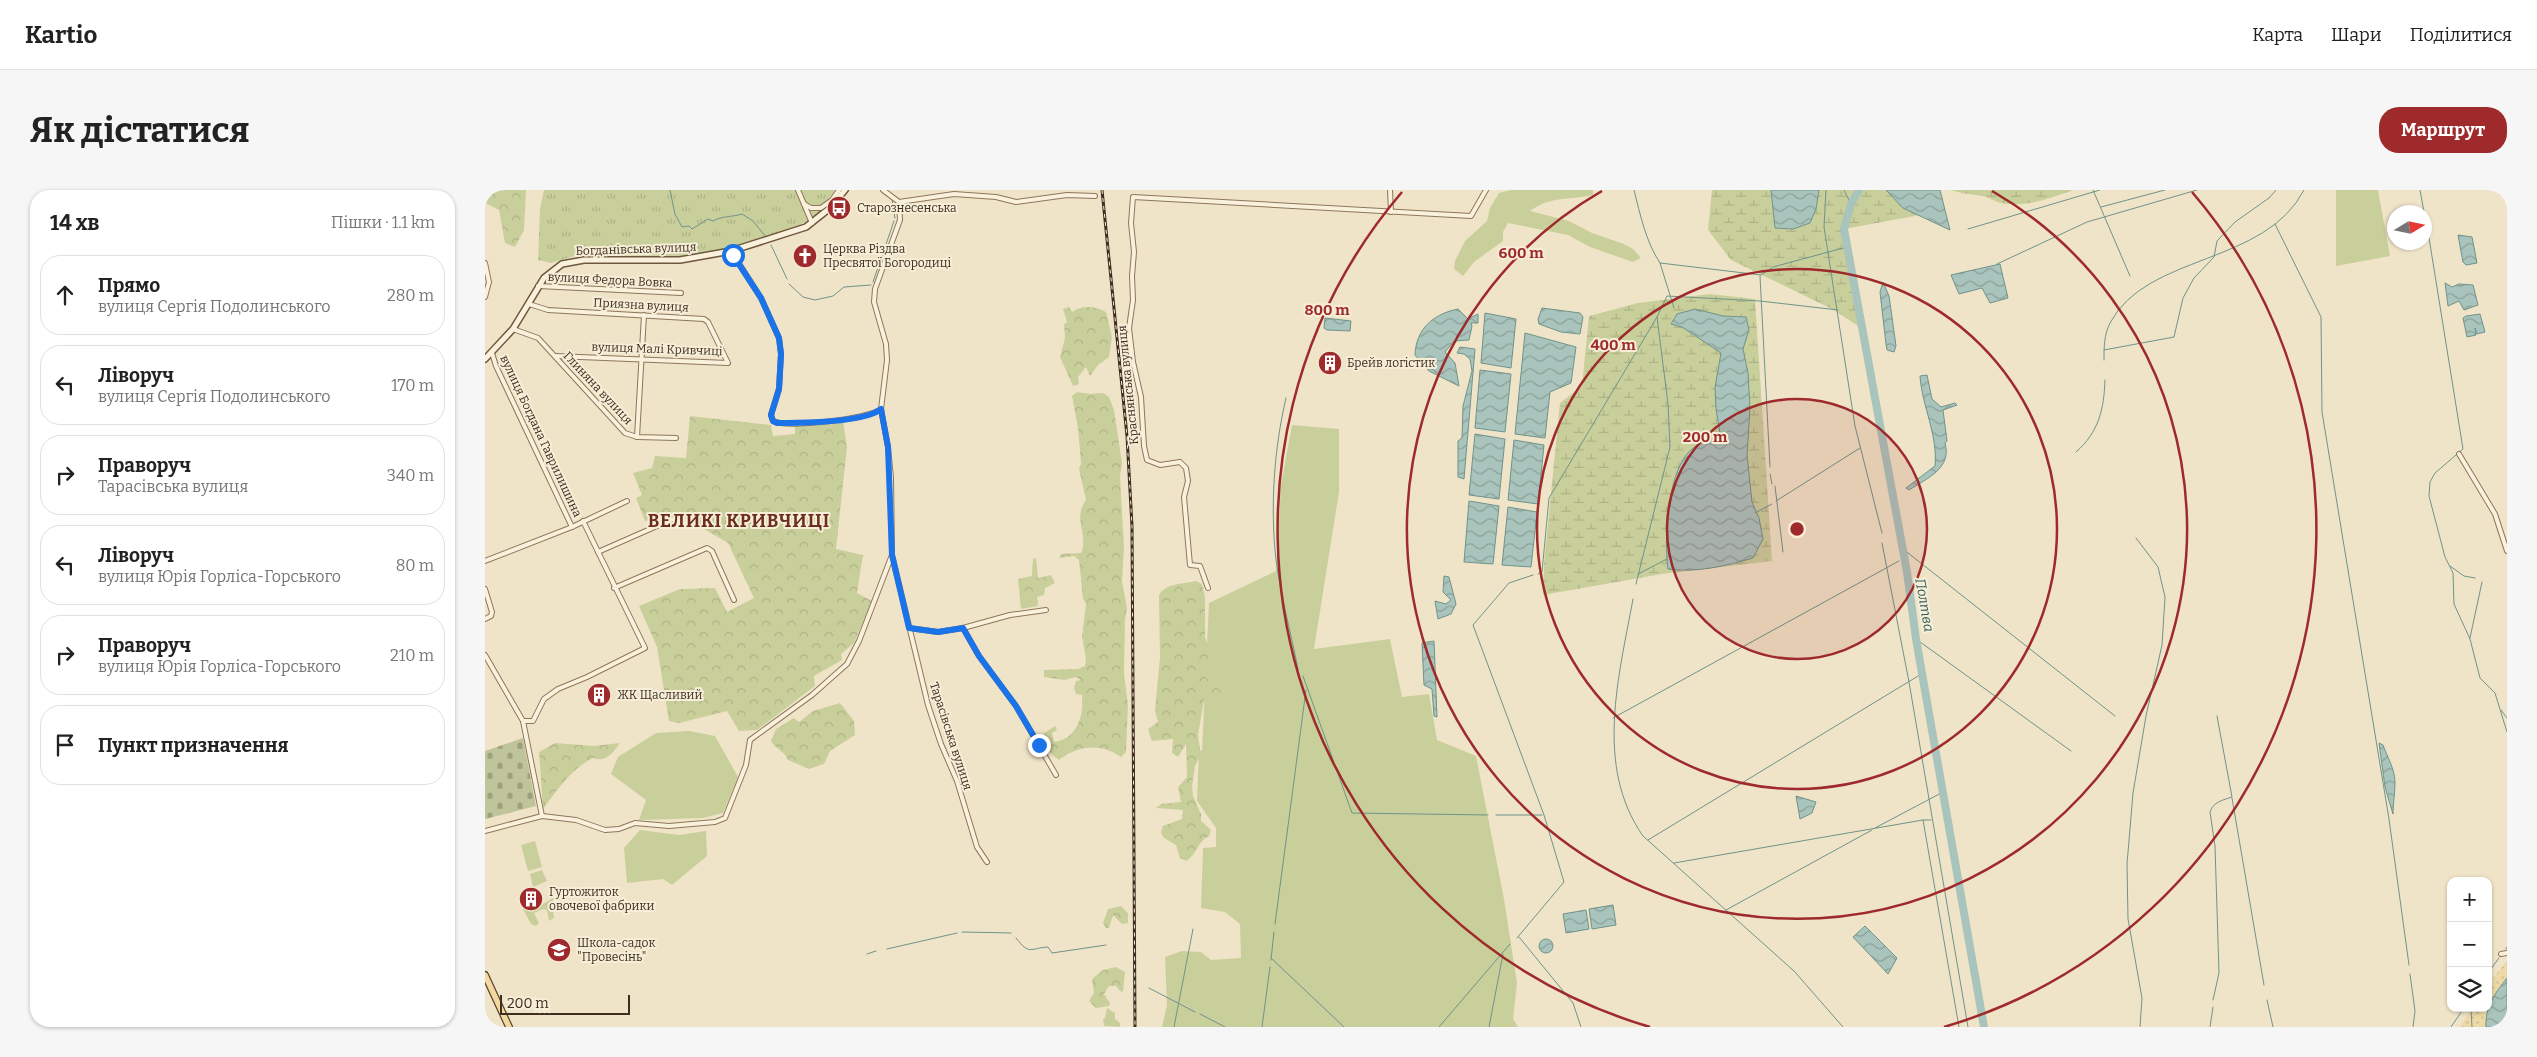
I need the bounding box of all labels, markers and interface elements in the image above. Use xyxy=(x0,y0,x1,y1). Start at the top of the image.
text: Kartio xyxy=(25,21,97,49)
text: Карта xyxy=(2252,24,2303,46)
text: Шари xyxy=(2331,24,2382,46)
text: Поділитися xyxy=(2410,24,2512,46)
button: Маршрут xyxy=(2379,107,2507,153)
text: Як дістатися xyxy=(30,109,250,151)
bus stop icon: Старознесенська xyxy=(826,195,852,221)
place label: Старознесенська xyxy=(857,201,957,215)
north arrow xyxy=(2387,205,2432,250)
text: 14 хв xyxy=(50,210,99,236)
text: Пішки · 1.1 km xyxy=(331,213,435,232)
street label: Богданівська вулиця xyxy=(575,240,697,258)
place label: Церква Різдва Пресвятої Богородиці xyxy=(823,242,952,270)
church icon: Церква Різдва Пресвятої Богородиці xyxy=(792,243,818,269)
route start xyxy=(722,244,745,267)
text: 600 m xyxy=(1499,244,1544,262)
street label: вулиця Федора Вовка xyxy=(547,270,673,290)
text: Прямо xyxy=(98,274,160,297)
icon: ahead xyxy=(51,281,79,309)
text: 280 m xyxy=(387,286,434,305)
street label: Приязна вулиця xyxy=(593,296,690,315)
text: вулиця Сергія Подолинського xyxy=(98,297,330,316)
text: 800 m xyxy=(1304,301,1350,319)
street label: Краснянська вулиця xyxy=(1115,324,1141,446)
text: 400 m xyxy=(1590,336,1636,354)
street label: вулиця Малі Кривчиці xyxy=(591,340,723,358)
street label: Глиняна вулиця xyxy=(561,349,636,428)
building icon: Брейв логістик xyxy=(1317,350,1343,376)
street label: вулиця Богдана Гаврилишина xyxy=(497,353,585,519)
place label: Брейв логістик xyxy=(1347,356,1435,370)
text: Ліворуч xyxy=(98,364,174,387)
icon: left xyxy=(51,371,79,399)
text: 170 m xyxy=(391,376,434,395)
text: вулиця Сергія Подолинського xyxy=(98,387,330,406)
text: 200 m xyxy=(1683,428,1728,446)
text: Праворуч xyxy=(98,454,191,477)
icon: right xyxy=(51,461,79,489)
text: 340 m xyxy=(387,466,434,485)
text: Тарасівська вулиця xyxy=(98,477,248,496)
district label: ВЕЛИКІ КРИВЧИЦІ xyxy=(648,510,830,532)
centre of rings xyxy=(1788,520,1806,538)
text: Ліворуч xyxy=(98,544,174,567)
icon: left xyxy=(51,551,79,579)
text: 80 m xyxy=(396,556,434,575)
text: вулиця Юрія Горліса-Горського xyxy=(98,567,341,586)
water label: Полтва xyxy=(1911,577,1938,633)
text: Праворуч xyxy=(98,634,191,657)
icon: right xyxy=(51,641,79,669)
text: 210 m xyxy=(390,646,434,665)
text: вулиця Юрія Горліса-Горського xyxy=(98,657,341,676)
street label: Тарасівська вулиця xyxy=(927,680,975,792)
building icon: ЖК Щасливий xyxy=(586,682,612,708)
place label: ЖК Щасливий xyxy=(617,688,703,702)
icon: arrive xyxy=(51,731,79,759)
text: Пункт призначення xyxy=(98,734,289,757)
route end xyxy=(1028,734,1051,757)
map controls xyxy=(2447,877,2492,1012)
button: + xyxy=(2447,877,2492,922)
place label: Гуртожиток овочевої фабрики xyxy=(549,885,654,913)
building icon: Гуртожиток овочевої фабрики xyxy=(518,886,544,912)
button: − xyxy=(2447,922,2492,967)
place label: Школа-садок "Провесінь" xyxy=(577,936,655,964)
school or university icon: Школа-садок "Провесінь" xyxy=(546,937,572,963)
button: layers xyxy=(2447,967,2492,1012)
scale bar xyxy=(500,992,630,1015)
text: 200 m xyxy=(507,995,549,1012)

